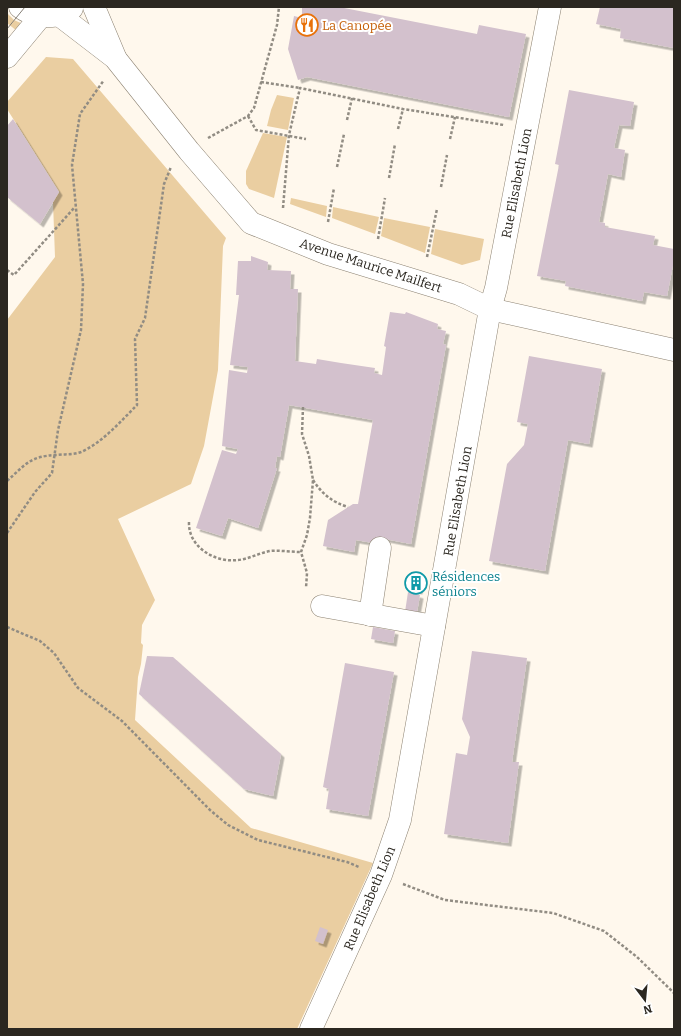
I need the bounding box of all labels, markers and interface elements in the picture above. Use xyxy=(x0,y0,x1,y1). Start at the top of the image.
restaurant icon: La Canopée xyxy=(294,12,320,38)
place label: La Canopée xyxy=(322,18,392,33)
street label: Rue Elisabeth Lion xyxy=(498,126,535,239)
street label: Avenue Maurice Mailfert xyxy=(298,235,444,296)
street label: Rue Elisabeth Lion xyxy=(440,444,475,557)
place label: Résidences séniors xyxy=(432,569,500,599)
building icon: Résidences séniors xyxy=(403,570,429,596)
street label: Rue Elisabeth Lion xyxy=(341,843,398,952)
north arrow xyxy=(625,980,665,1020)
text: N xyxy=(641,1002,653,1017)

